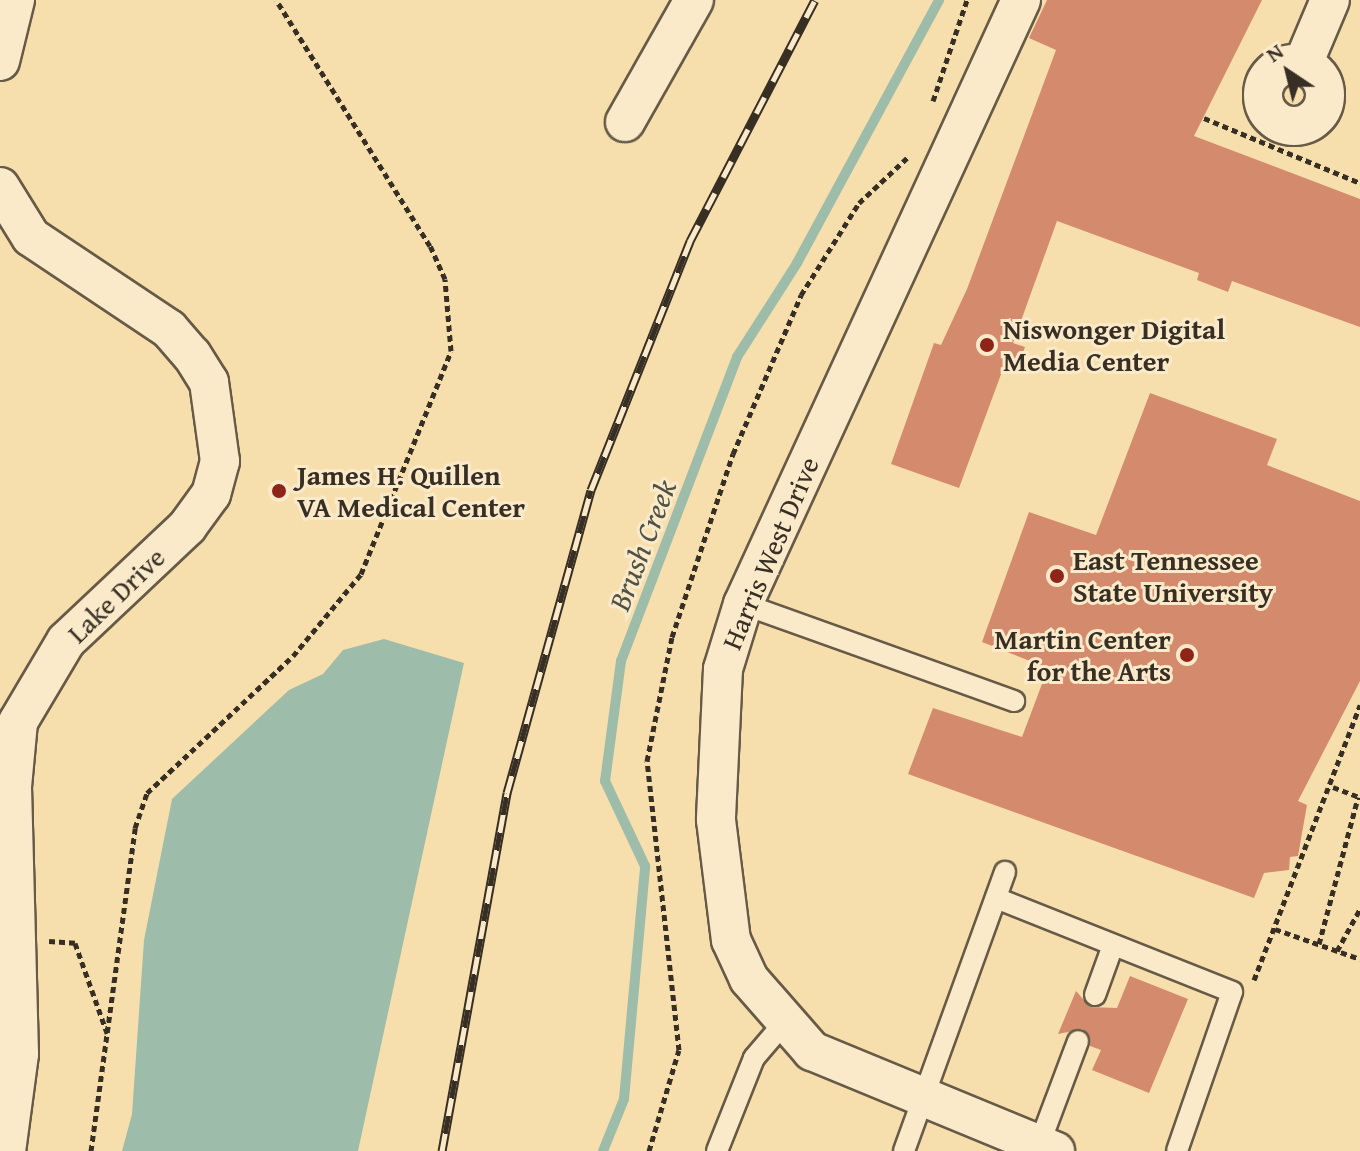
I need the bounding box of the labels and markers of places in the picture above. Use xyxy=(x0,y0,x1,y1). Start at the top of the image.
place label: Niswonger Digital Media Center xyxy=(1003,312,1225,378)
marker: Niswonger Digital Media Center xyxy=(978,336,996,354)
place label: James H. Quillen VA Medical Center xyxy=(297,458,525,524)
marker: James H. Quillen VA Medical Center xyxy=(268,480,290,502)
place label: East Tennessee State University xyxy=(1073,543,1273,609)
marker: East Tennessee State University xyxy=(1048,567,1066,585)
place label: Martin Center for the Arts xyxy=(994,622,1171,688)
marker: Martin Center for the Arts xyxy=(1178,646,1196,664)

